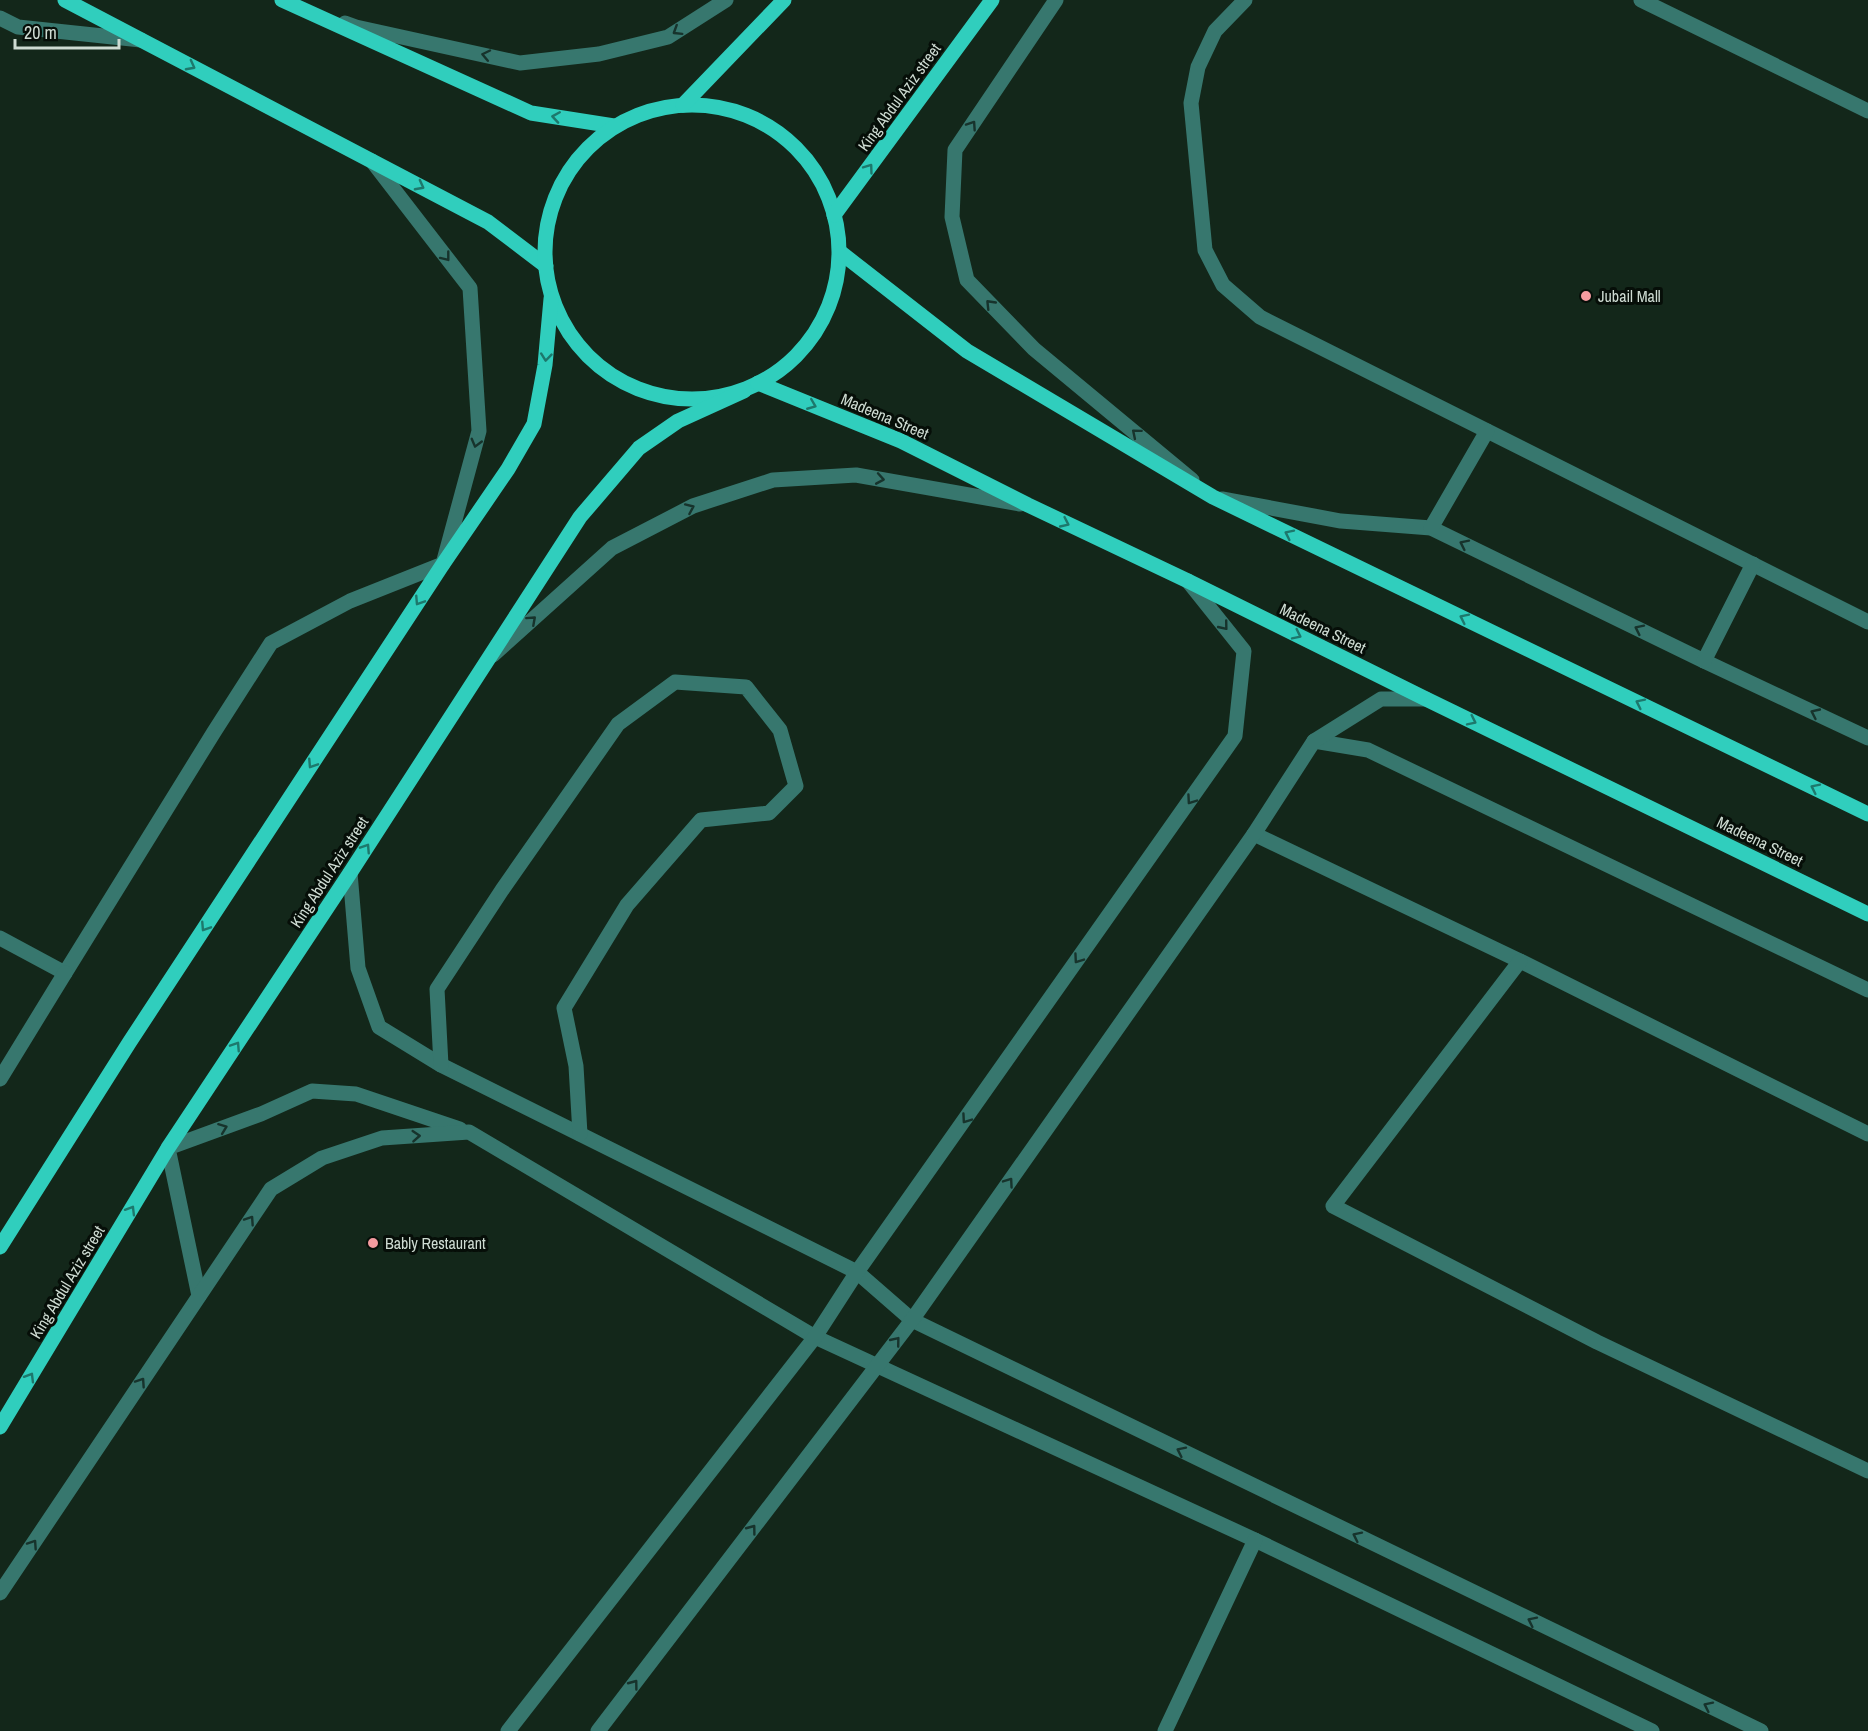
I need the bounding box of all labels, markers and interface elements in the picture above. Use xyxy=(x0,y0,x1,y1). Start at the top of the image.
scale bar xyxy=(15,12,118,50)
text: 20 m xyxy=(24,20,57,45)
one-way arrow xyxy=(672,24,683,35)
street label: King Abdul Aziz street xyxy=(852,38,946,155)
one-way arrow xyxy=(482,50,492,63)
one-way arrow xyxy=(185,59,196,70)
one-way arrow xyxy=(552,112,561,124)
one-way arrow xyxy=(965,121,976,132)
one-way arrow xyxy=(862,164,873,175)
one-way arrow xyxy=(414,179,424,190)
one-way arrow xyxy=(438,250,449,261)
place label: Jubail Mall xyxy=(1598,285,1661,307)
marker: Jubail Mall xyxy=(1579,289,1593,303)
one-way arrow xyxy=(987,300,998,311)
one-way arrow xyxy=(540,353,553,362)
street label: Madeena Street xyxy=(838,388,933,444)
one-way arrow xyxy=(806,398,817,410)
one-way arrow xyxy=(1132,430,1143,441)
one-way arrow xyxy=(470,438,483,448)
one-way arrow xyxy=(874,472,884,485)
one-way arrow xyxy=(684,504,695,516)
one-way arrow xyxy=(1059,515,1070,527)
one-way arrow xyxy=(1284,529,1295,541)
one-way arrow xyxy=(1459,539,1470,551)
one-way arrow xyxy=(415,594,426,605)
street label: Madeena Street xyxy=(1276,598,1370,659)
one-way arrow xyxy=(1460,614,1471,626)
one-way arrow xyxy=(525,616,536,627)
one-way arrow xyxy=(1217,619,1228,630)
one-way arrow xyxy=(1635,625,1645,636)
one-way arrow xyxy=(1291,628,1302,639)
one-way arrow xyxy=(1635,699,1646,711)
one-way arrow xyxy=(1811,708,1822,720)
one-way arrow xyxy=(1466,714,1477,726)
one-way arrow xyxy=(308,757,319,768)
one-way arrow xyxy=(1811,784,1822,796)
one-way arrow xyxy=(1187,793,1198,804)
street label: Madeena Street xyxy=(1713,811,1807,872)
street label: King Abdul Aziz street xyxy=(285,812,373,932)
one-way arrow xyxy=(359,844,371,854)
one-way arrow xyxy=(201,920,212,931)
one-way arrow xyxy=(1074,953,1085,964)
one-way arrow xyxy=(229,1041,240,1052)
one-way arrow xyxy=(962,1112,973,1123)
one-way arrow xyxy=(217,1123,228,1135)
one-way arrow xyxy=(411,1129,420,1142)
one-way arrow xyxy=(1002,1178,1013,1189)
one-way arrow xyxy=(124,1206,135,1216)
one-way arrow xyxy=(243,1216,254,1227)
street label: King Abdul Aziz street xyxy=(25,1221,110,1343)
place label: Bably Restaurant xyxy=(385,1232,486,1254)
marker: Bably Restaurant xyxy=(366,1236,380,1250)
one-way arrow xyxy=(888,1337,899,1348)
one-way arrow xyxy=(23,1373,35,1383)
one-way arrow xyxy=(134,1378,145,1389)
one-way arrow xyxy=(1177,1446,1188,1458)
one-way arrow xyxy=(744,1525,755,1536)
one-way arrow xyxy=(1352,1531,1363,1543)
one-way arrow xyxy=(25,1540,36,1551)
one-way arrow xyxy=(1528,1616,1539,1628)
one-way arrow xyxy=(626,1680,637,1691)
one-way arrow xyxy=(1703,1701,1714,1713)

